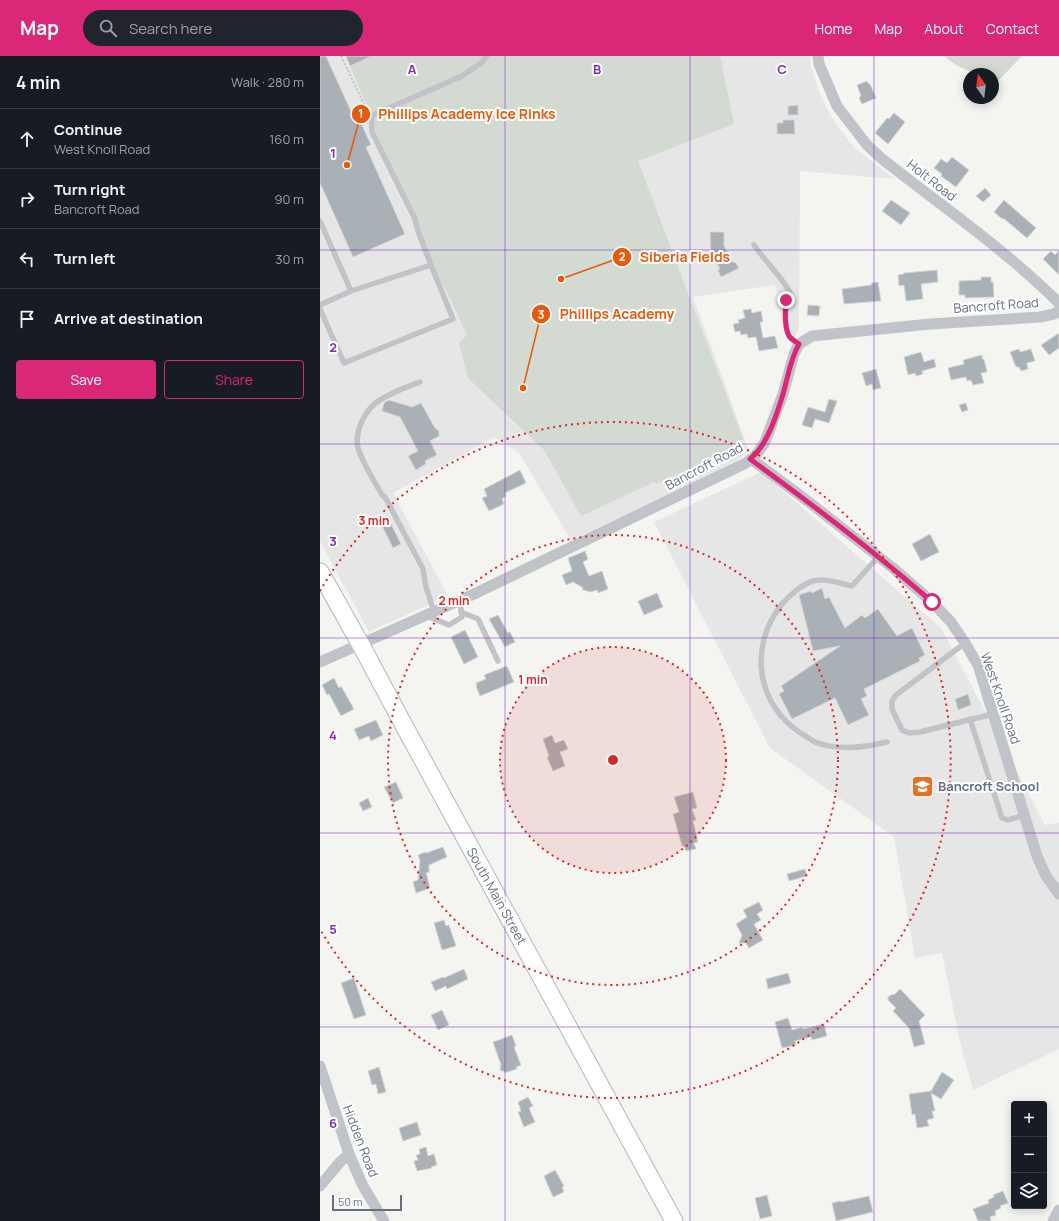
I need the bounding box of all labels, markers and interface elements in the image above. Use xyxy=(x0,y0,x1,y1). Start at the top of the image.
search box xyxy=(83,10,363,46)
text: Map xyxy=(20,15,59,41)
icon: search xyxy=(97,17,119,39)
text: Search here xyxy=(129,18,212,39)
text: Home xyxy=(815,19,852,38)
text: Map xyxy=(874,19,902,38)
text: About xyxy=(924,19,964,38)
text: Contact xyxy=(986,19,1039,38)
text: A xyxy=(408,60,417,78)
text: B xyxy=(593,60,601,78)
text: C xyxy=(777,60,787,78)
north arrow xyxy=(963,68,999,104)
text: 4 min xyxy=(16,71,60,94)
text: Walk · 280 m xyxy=(231,73,304,91)
callout: Phillips Academy Ice Rinks xyxy=(351,101,564,127)
text: Phillips Academy Ice Rinks xyxy=(378,104,556,123)
text: 1 xyxy=(358,105,364,122)
text: Continue xyxy=(54,119,122,140)
icon: ahead xyxy=(16,128,38,150)
text: 160 m xyxy=(269,130,304,148)
text: West Knoll Road xyxy=(54,140,150,158)
text: 1 xyxy=(330,144,336,162)
street label: Holt Road xyxy=(904,155,960,205)
text: Turn right xyxy=(54,179,125,200)
icon: right xyxy=(16,188,38,210)
text: 90 m xyxy=(274,190,304,208)
text: Bancroft Road xyxy=(54,200,140,218)
callout: Siberia Fields xyxy=(612,244,738,270)
text: Siberia Fields xyxy=(640,247,731,266)
icon: left xyxy=(16,248,38,270)
text: Turn left xyxy=(54,248,116,269)
text: 2 xyxy=(618,248,626,265)
text: 30 m xyxy=(275,250,304,268)
route end xyxy=(777,291,795,309)
street label: Bancroft Road xyxy=(953,293,1039,317)
callout: Phillips Academy xyxy=(531,301,682,327)
text: Phillips Academy xyxy=(560,304,674,323)
text: 3 xyxy=(538,306,545,323)
icon: arrive xyxy=(16,308,38,330)
text: Arrive at destination xyxy=(54,308,203,329)
text: 2 xyxy=(329,338,337,356)
button: Save xyxy=(16,360,156,399)
button: Share xyxy=(164,360,304,399)
street label: Bancroft Road xyxy=(662,438,746,494)
text: 3 min xyxy=(358,512,390,529)
text: 3 xyxy=(329,532,337,550)
text: 2 min xyxy=(438,592,470,609)
route start xyxy=(923,593,941,611)
street label: West Knoll Road xyxy=(977,650,1025,746)
text: 1 min xyxy=(518,671,548,688)
text: 4 xyxy=(329,726,337,744)
centre of rings xyxy=(606,753,620,767)
school or university icon: Bancroft School xyxy=(910,773,936,799)
place label: Bancroft School xyxy=(938,777,1039,795)
street label: South Main Street xyxy=(463,844,531,948)
text: 5 xyxy=(329,920,337,938)
map controls xyxy=(1011,1101,1047,1209)
button: + xyxy=(1011,1101,1047,1137)
street label: Hidden Road xyxy=(339,1102,383,1180)
text: 6 xyxy=(329,1114,337,1132)
button: − xyxy=(1011,1137,1047,1173)
button: layers xyxy=(1011,1173,1047,1209)
scale bar xyxy=(332,1193,402,1212)
text: 50 m xyxy=(338,1194,363,1209)

